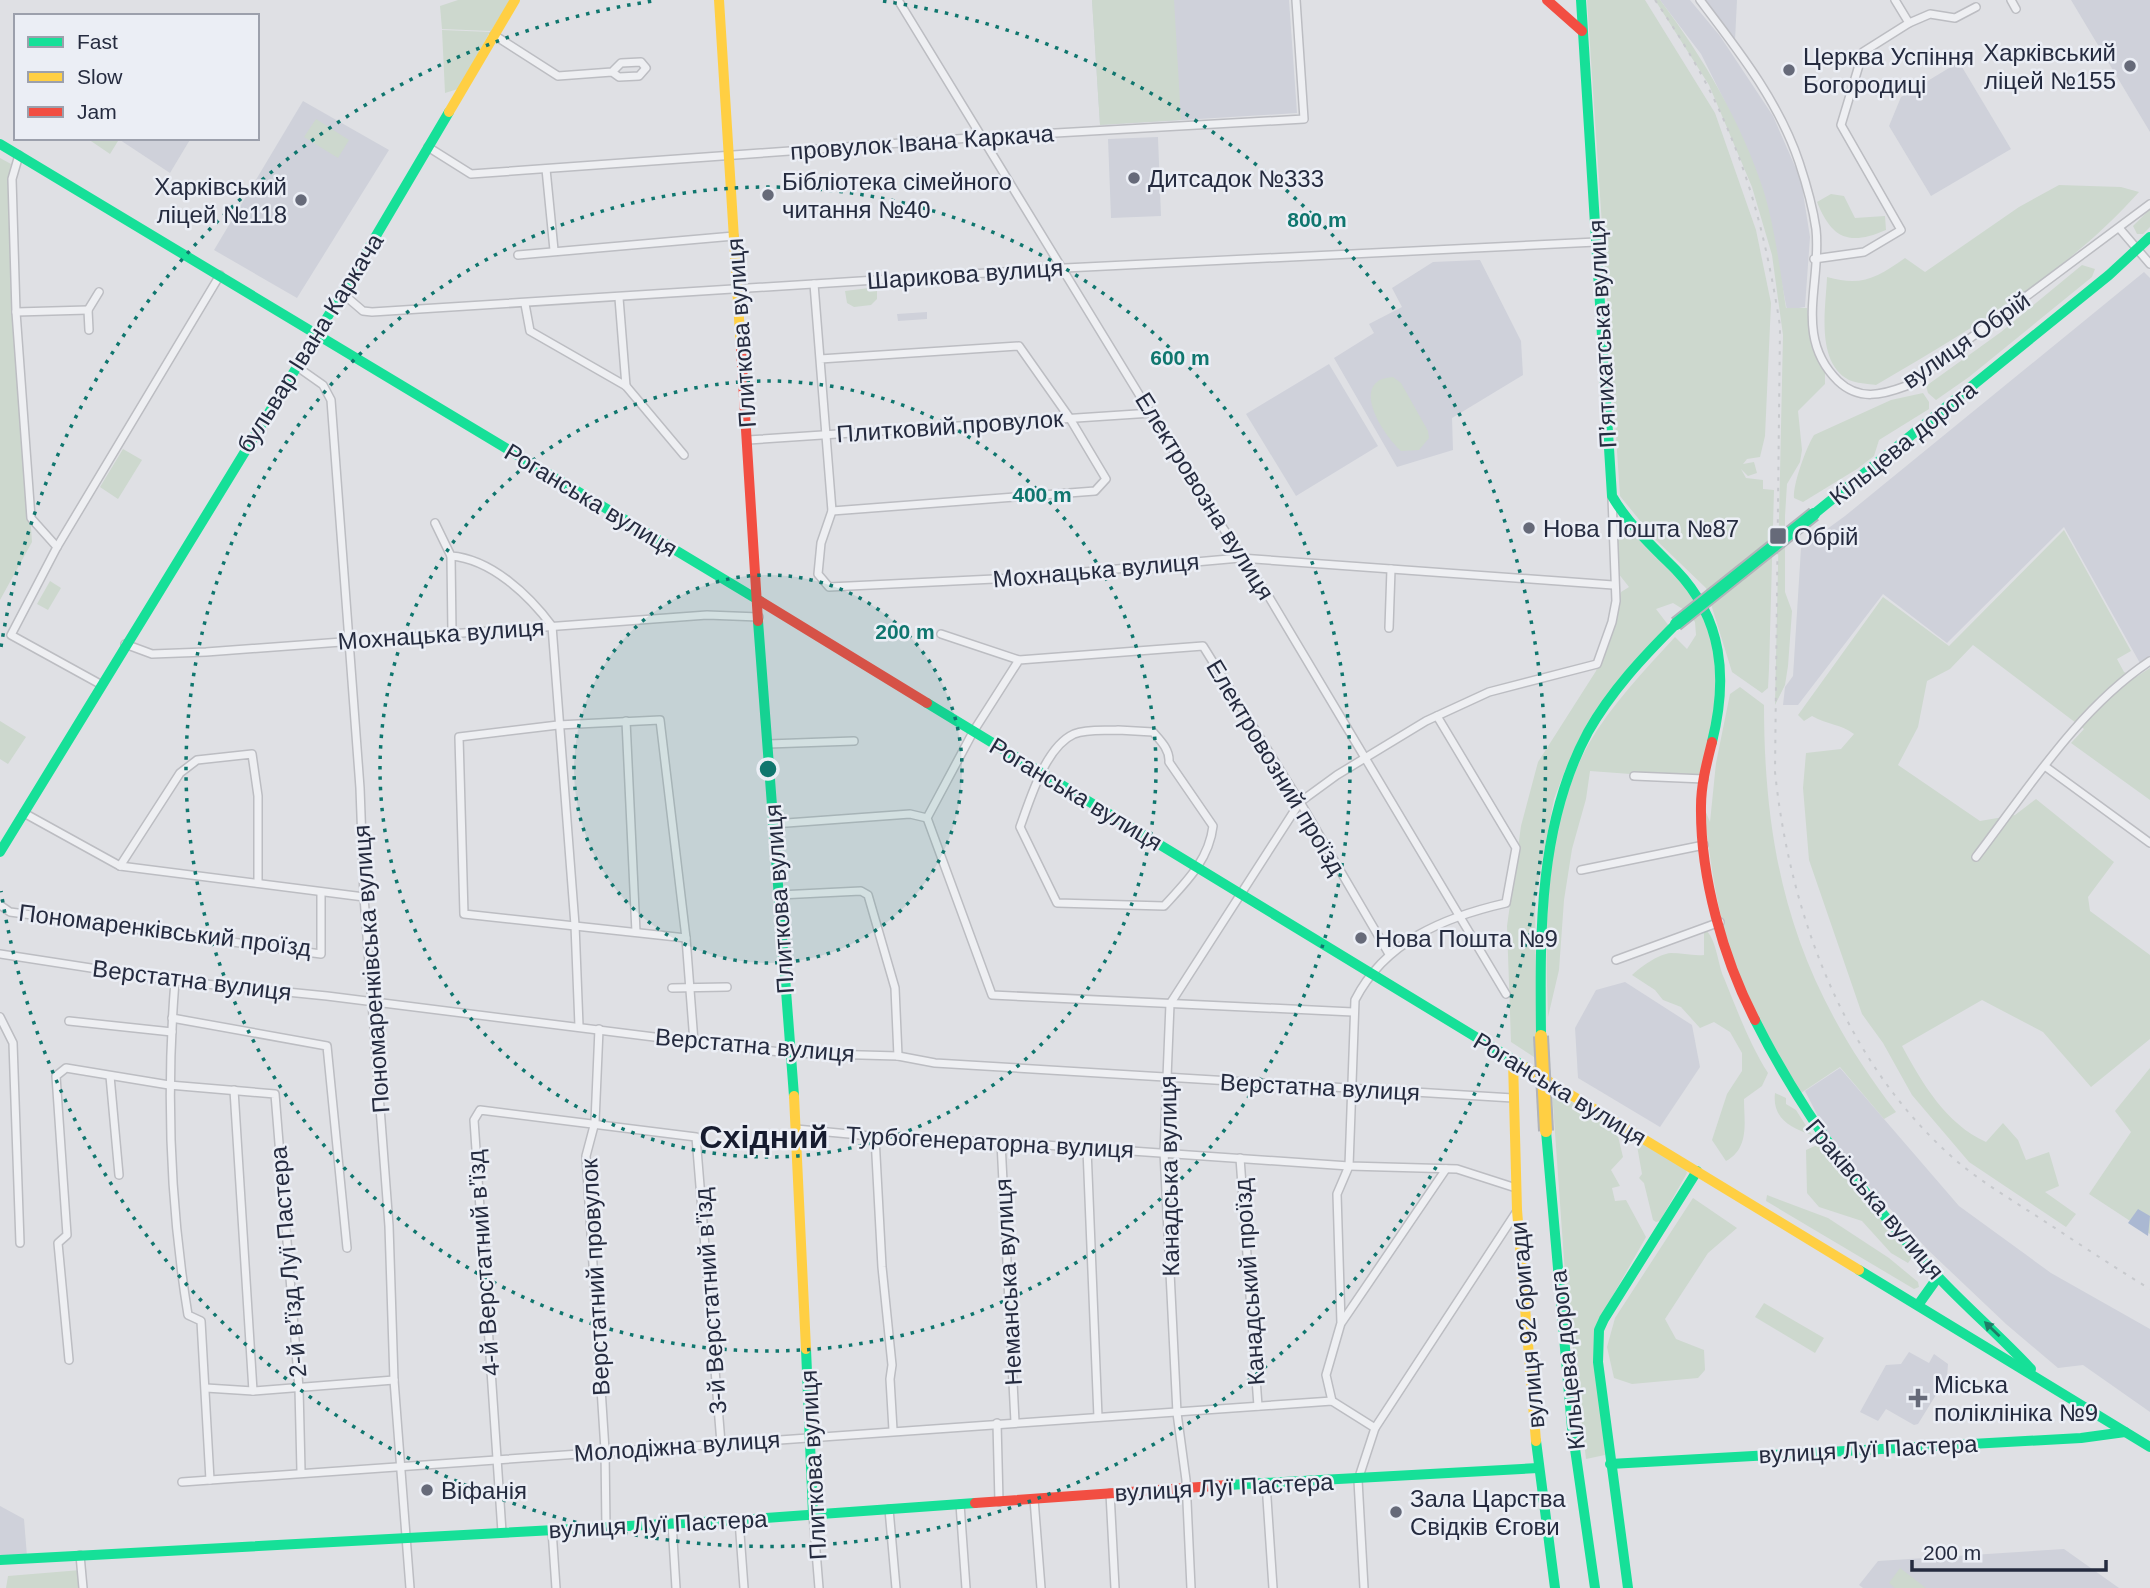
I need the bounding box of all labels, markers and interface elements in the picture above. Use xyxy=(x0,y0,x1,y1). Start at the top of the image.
legend xyxy=(14,14,259,140)
text: Fast xyxy=(77,30,118,53)
place label: Харківський ліцей №155 xyxy=(1983,39,2116,94)
place label: Церква Успіння Богородиці xyxy=(1803,43,1974,98)
marker: Харківський ліцей №155 xyxy=(2122,58,2138,74)
marker: Церква Успіння Богородиці xyxy=(1781,62,1797,78)
text: Slow xyxy=(77,65,123,88)
text: Jam xyxy=(77,100,117,123)
street label: провулок Івана Каркача xyxy=(789,119,1055,165)
place label: Дитсадок №333 xyxy=(1148,165,1324,192)
place label: Бібліотека сімейного читання №40 xyxy=(782,168,1012,223)
marker: Дитсадок №333 xyxy=(1126,170,1142,186)
place label: Харківський ліцей №118 xyxy=(154,173,287,228)
marker: Бібліотека сімейного читання №40 xyxy=(760,187,776,203)
marker: Харківський ліцей №118 xyxy=(293,192,309,208)
text: 800 m xyxy=(1287,208,1347,231)
street label: П’ятихатська вулиця xyxy=(1583,219,1621,449)
street label: бульвар Івана Каркача xyxy=(231,228,389,458)
street label: Плиткова вулиця xyxy=(721,237,761,429)
street label: Шарикова вулиця xyxy=(866,254,1064,294)
street label: вулиця Обрій xyxy=(1897,286,2035,394)
text: 600 m xyxy=(1150,346,1210,369)
street label: Кільцева дорога xyxy=(1824,375,1982,510)
street label: Електровозна вулиця xyxy=(1130,387,1280,605)
street label: Плитковий провулок xyxy=(836,405,1065,447)
street label: Роганська вулиця xyxy=(500,438,682,562)
text: 400 m xyxy=(1012,483,1072,506)
place label: Нова Пошта №87 xyxy=(1543,515,1739,542)
marker: Нова Пошта №87 xyxy=(1521,520,1537,536)
place label: Обрій xyxy=(1794,523,1859,550)
marker: Обрій xyxy=(1768,526,1788,546)
street label: Мохнацька вулиця xyxy=(992,548,1200,592)
street label: Мохнацька вулиця xyxy=(337,613,545,655)
text: 200 m xyxy=(875,620,935,643)
street label: Електровозний проїзд xyxy=(1201,655,1351,879)
street label: Роганська вулиця xyxy=(985,732,1167,856)
centre of rings xyxy=(756,757,780,781)
street label: Плиткова вулиця xyxy=(759,803,799,995)
street label: Пономаренківська вулиця xyxy=(347,824,395,1114)
street label: Пономаренківський проїзд xyxy=(17,899,313,961)
place label: Нова Пошта №9 xyxy=(1375,925,1558,952)
marker: Нова Пошта №9 xyxy=(1353,930,1369,946)
street label: Верстатна вулиця xyxy=(91,954,293,1006)
street label: Верстатна вулиця xyxy=(654,1023,856,1067)
street label: Роганська вулиця xyxy=(1469,1027,1651,1151)
street label: Верстатна вулиця xyxy=(1219,1068,1421,1106)
street label: Канадська вулиця xyxy=(1154,1075,1184,1277)
street label: Граківська вулиця xyxy=(1800,1114,1950,1284)
district label: Східний xyxy=(700,1119,828,1155)
street label: Турбогенераторна вулиця xyxy=(845,1121,1135,1163)
street label: 2-й в’їзд Луї Пастера xyxy=(264,1145,312,1379)
street label: 4-й Верстатний в’їзд xyxy=(462,1149,504,1377)
street label: Верстатний провулок xyxy=(575,1157,615,1396)
street label: Неманська вулиця xyxy=(989,1178,1027,1386)
street label: Канадський проїзд xyxy=(1228,1178,1270,1386)
street label: 3-й Верстатний в’їзд xyxy=(689,1187,731,1415)
street label: вулиця 92 бригади xyxy=(1505,1221,1549,1429)
street label: Кільцева дорога xyxy=(1544,1268,1590,1451)
one-way arrow xyxy=(1983,1320,2000,1337)
street label: Плиткова вулиця xyxy=(795,1369,831,1561)
place label: Міська поліклініка №9 xyxy=(1934,1371,2098,1426)
marker: Міська поліклініка №9 xyxy=(1908,1388,1928,1408)
street label: Молодіжна вулиця xyxy=(573,1425,781,1467)
street label: вулиця Луї Пастера xyxy=(1758,1430,1979,1468)
street label: вулиця Луї Пастера xyxy=(1114,1468,1335,1506)
place label: Віфанія xyxy=(441,1477,527,1504)
marker: Віфанія xyxy=(419,1482,435,1498)
place label: Зала Царства Свідків Єгови xyxy=(1410,1485,1566,1540)
marker: Зала Царства Свідків Єгови xyxy=(1388,1504,1404,1520)
street label: вулиця Луї Пастера xyxy=(548,1505,769,1543)
scale bar xyxy=(1912,1528,2106,1572)
text: 200 m xyxy=(1923,1541,1981,1564)

